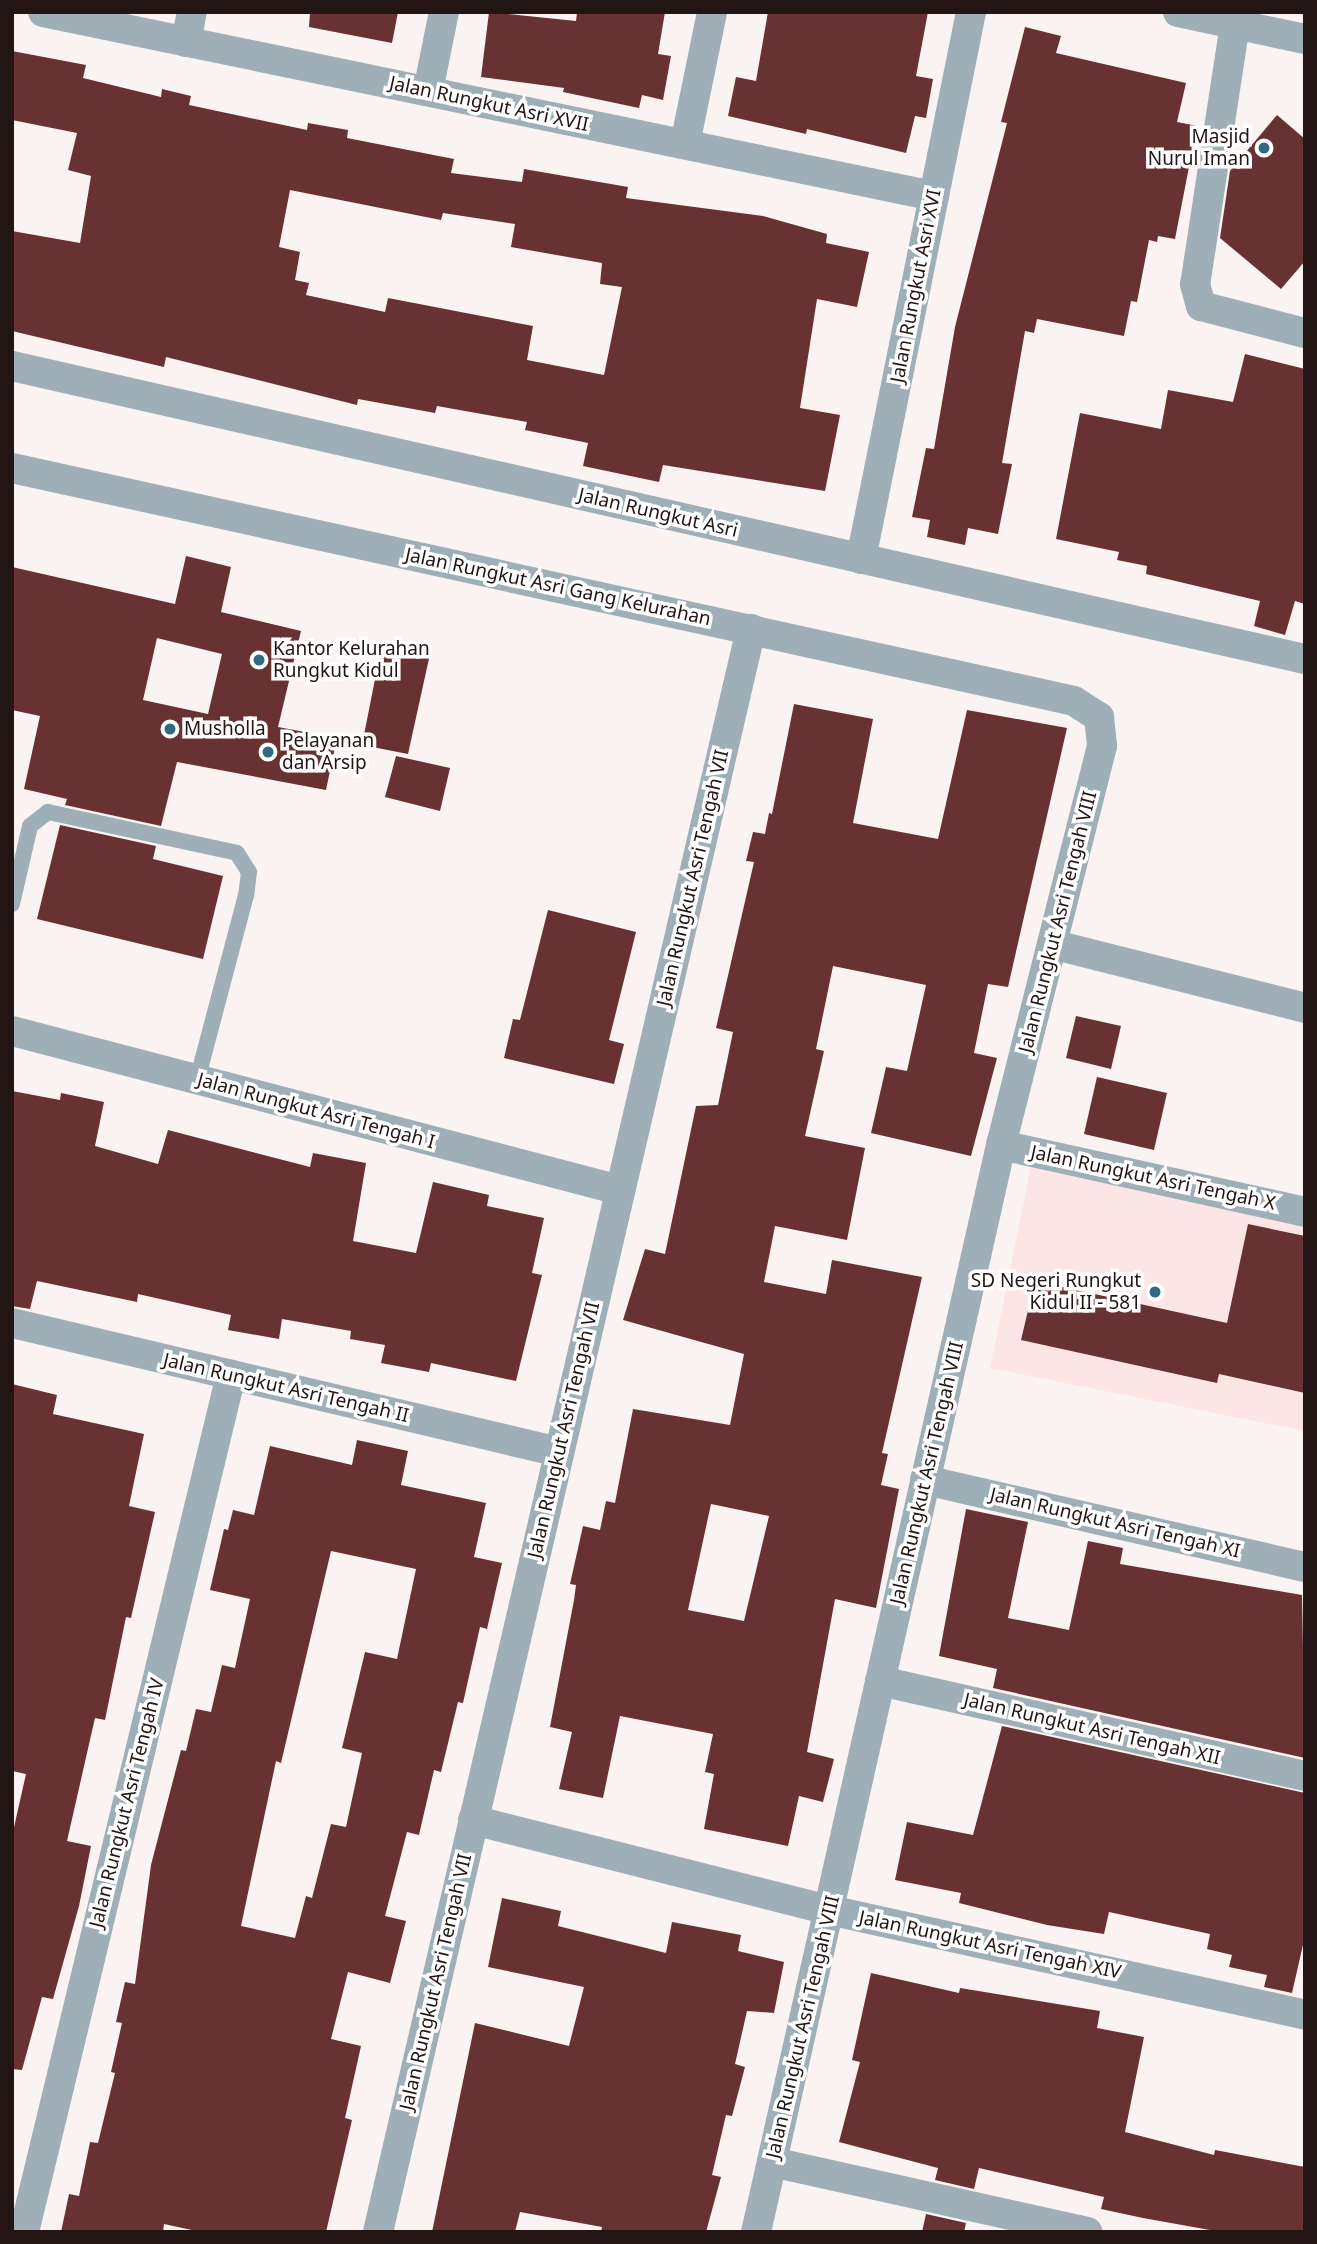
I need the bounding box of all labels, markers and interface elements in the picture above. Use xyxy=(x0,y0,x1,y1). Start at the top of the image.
street label: Jalan Rungkut Asri XVII xyxy=(387,72,591,136)
place label: Masjid Nurul Iman xyxy=(1148,126,1250,170)
marker: Masjid Nurul Iman xyxy=(1256,140,1272,156)
street label: Jalan Rungkut Asri XVI xyxy=(886,187,946,385)
street label: Jalan Rungkut Asri xyxy=(576,484,740,542)
street label: Jalan Rungkut Asri Gang Kelurahan xyxy=(403,543,713,631)
place label: Kantor Kelurahan Rungkut Kidul xyxy=(273,638,430,682)
marker: Kantor Kelurahan Rungkut Kidul xyxy=(251,652,267,668)
place label: Musholla xyxy=(184,718,266,740)
marker: Musholla xyxy=(162,721,178,737)
place label: Pelayanan dan Arsip xyxy=(282,730,374,774)
marker: Pelayanan dan Arsip xyxy=(260,744,276,760)
street label: Jalan Rungkut Asri Tengah VII xyxy=(652,747,734,1009)
street label: Jalan Rungkut Asri Tengah VIII xyxy=(1014,789,1102,1055)
street label: Jalan Rungkut Asri Tengah I xyxy=(195,1068,437,1154)
street label: Jalan Rungkut Asri Tengah X xyxy=(1029,1141,1277,1215)
place label: SD Negeri Rungkut Kidul II - 581 xyxy=(971,1270,1141,1314)
marker: SD Negeri Rungkut Kidul II - 581 xyxy=(1147,1284,1163,1300)
street label: Jalan Rungkut Asri Tengah VII xyxy=(523,1299,605,1561)
street label: Jalan Rungkut Asri Tengah VIII xyxy=(886,1339,968,1607)
street label: Jalan Rungkut Asri Tengah II xyxy=(161,1349,411,1427)
street label: Jalan Rungkut Asri Tengah XI xyxy=(988,1483,1242,1563)
street label: Jalan Rungkut Asri Tengah IV xyxy=(85,1676,169,1930)
street label: Jalan Rungkut Asri Tengah XII xyxy=(962,1688,1222,1770)
street label: Jalan Rungkut Asri Tengah VII xyxy=(395,1851,477,2113)
street label: Jalan Rungkut Asri Tengah VIII xyxy=(762,1893,844,2161)
street label: Jalan Rungkut Asri Tengah XIV xyxy=(857,1906,1123,1984)

